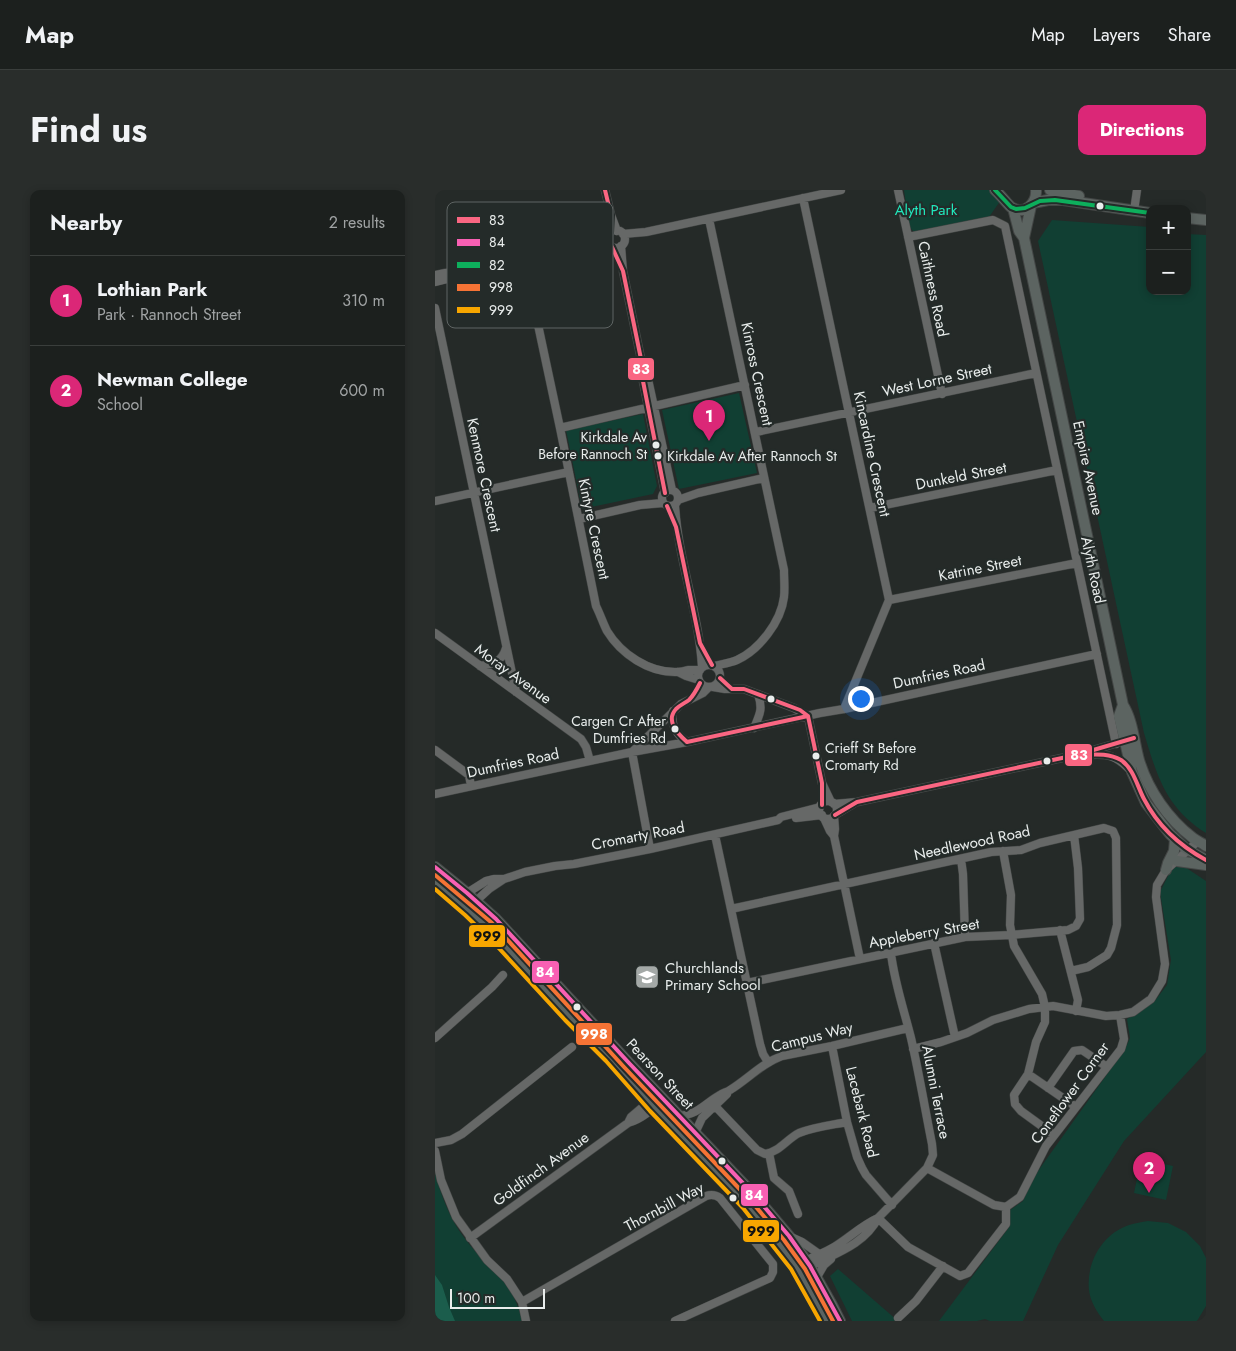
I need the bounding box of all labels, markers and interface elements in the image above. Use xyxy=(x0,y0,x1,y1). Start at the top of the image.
text: Map xyxy=(25,17,74,52)
text: Map xyxy=(1031,22,1065,48)
text: Layers xyxy=(1093,22,1140,48)
text: Share xyxy=(1168,22,1211,48)
text: Find us xyxy=(30,105,147,155)
button: Directions xyxy=(1078,105,1206,155)
park label: Alyth Park xyxy=(895,199,958,221)
unlabelled marker xyxy=(1095,201,1105,211)
legend xyxy=(447,202,613,328)
map controls xyxy=(1146,205,1191,295)
button: + xyxy=(1146,205,1191,250)
text: Nearby xyxy=(50,208,122,238)
text: 83 xyxy=(489,210,505,230)
text: 2 results xyxy=(329,211,385,234)
text: 84 xyxy=(489,232,505,252)
street label: Caithness Road xyxy=(912,239,954,339)
button: − xyxy=(1146,250,1191,295)
text: 82 xyxy=(489,255,505,275)
text: Lothian Park xyxy=(97,276,208,303)
text: 998 xyxy=(489,277,513,297)
text: 1 xyxy=(62,289,70,312)
text: 310 m xyxy=(342,289,385,312)
text: 999 xyxy=(489,300,513,320)
text: Park · Rannoch Street xyxy=(97,303,241,326)
street label: Kinross Crescent xyxy=(735,320,779,428)
line badge: 83 xyxy=(627,357,655,381)
street label: West Lorne Street xyxy=(880,358,994,402)
text: 83 xyxy=(632,359,650,379)
text: Newman College xyxy=(97,366,248,393)
text: 2 xyxy=(61,379,71,402)
text: 600 m xyxy=(339,379,385,402)
street label: Kincardine Crescent xyxy=(848,389,896,519)
text: School xyxy=(97,393,143,416)
pin: 1 xyxy=(693,400,725,441)
street label: Kenmore Crescent xyxy=(461,416,507,534)
street label: Empire Avenue xyxy=(1067,419,1109,518)
place label: Kirkdale Av Before Rannoch St xyxy=(538,427,648,464)
marker: Kirkdale Av Before Rannoch St xyxy=(651,440,661,450)
place label: Kirkdale Av After Rannoch St xyxy=(667,446,837,466)
marker: Kirkdale Av After Rannoch St xyxy=(653,451,663,461)
street label: Dunkeld Street xyxy=(914,456,1009,496)
street label: Kintyre Crescent xyxy=(573,476,616,582)
street label: Alyth Road xyxy=(1075,534,1111,606)
street label: Katrine Street xyxy=(937,549,1024,587)
street label: Moray Avenue xyxy=(470,639,556,710)
street label: Dumfries Road xyxy=(891,653,987,695)
your location xyxy=(848,686,874,712)
unlabelled marker xyxy=(766,694,776,704)
place label: Cargen Cr After Dumfries Rd xyxy=(571,711,666,748)
marker: Cargen Cr After Dumfries Rd xyxy=(670,724,680,734)
place label: Crieff St Before Cromarty Rd xyxy=(825,738,916,775)
street label: Dumfries Road xyxy=(465,742,561,784)
line badge: 83 xyxy=(1064,743,1093,767)
text: 83 xyxy=(1070,745,1088,765)
marker: Crieff St Before Cromarty Rd xyxy=(811,751,821,761)
unlabelled marker xyxy=(1042,756,1052,766)
street label: Cromarty Road xyxy=(590,816,686,856)
street label: Needlewood Road xyxy=(912,820,1032,866)
street label: Appleberry Street xyxy=(867,912,981,954)
line badge: 999 xyxy=(468,924,506,948)
text: 999 xyxy=(473,926,501,946)
place label: Churchlands Primary School xyxy=(665,957,761,996)
line badge: 84 xyxy=(531,960,560,984)
text: 84 xyxy=(536,962,554,982)
school or university icon: Churchlands Primary School xyxy=(634,964,660,990)
unlabelled marker xyxy=(572,1002,582,1012)
street label: Campus Way xyxy=(769,1016,855,1058)
line badge: 998 xyxy=(575,1022,613,1046)
text: 998 xyxy=(580,1024,608,1044)
street label: Pearson Street xyxy=(621,1033,699,1115)
street label: Coneflower Corner xyxy=(1025,1037,1115,1149)
street label: Alumni Terrace xyxy=(916,1043,956,1141)
street label: Lacebark Road xyxy=(840,1064,884,1160)
street label: Goldfinch Avenue xyxy=(488,1126,594,1211)
pin: 2 xyxy=(1133,1152,1165,1193)
unlabelled marker xyxy=(717,1156,727,1166)
street label: Thornbill Way xyxy=(620,1177,708,1237)
line badge: 84 xyxy=(740,1183,769,1207)
text: 84 xyxy=(745,1185,763,1205)
unlabelled marker xyxy=(728,1193,738,1203)
line badge: 999 xyxy=(742,1219,780,1243)
text: 999 xyxy=(747,1221,775,1241)
scale bar xyxy=(450,1286,545,1309)
text: 100 m xyxy=(457,1288,495,1308)

